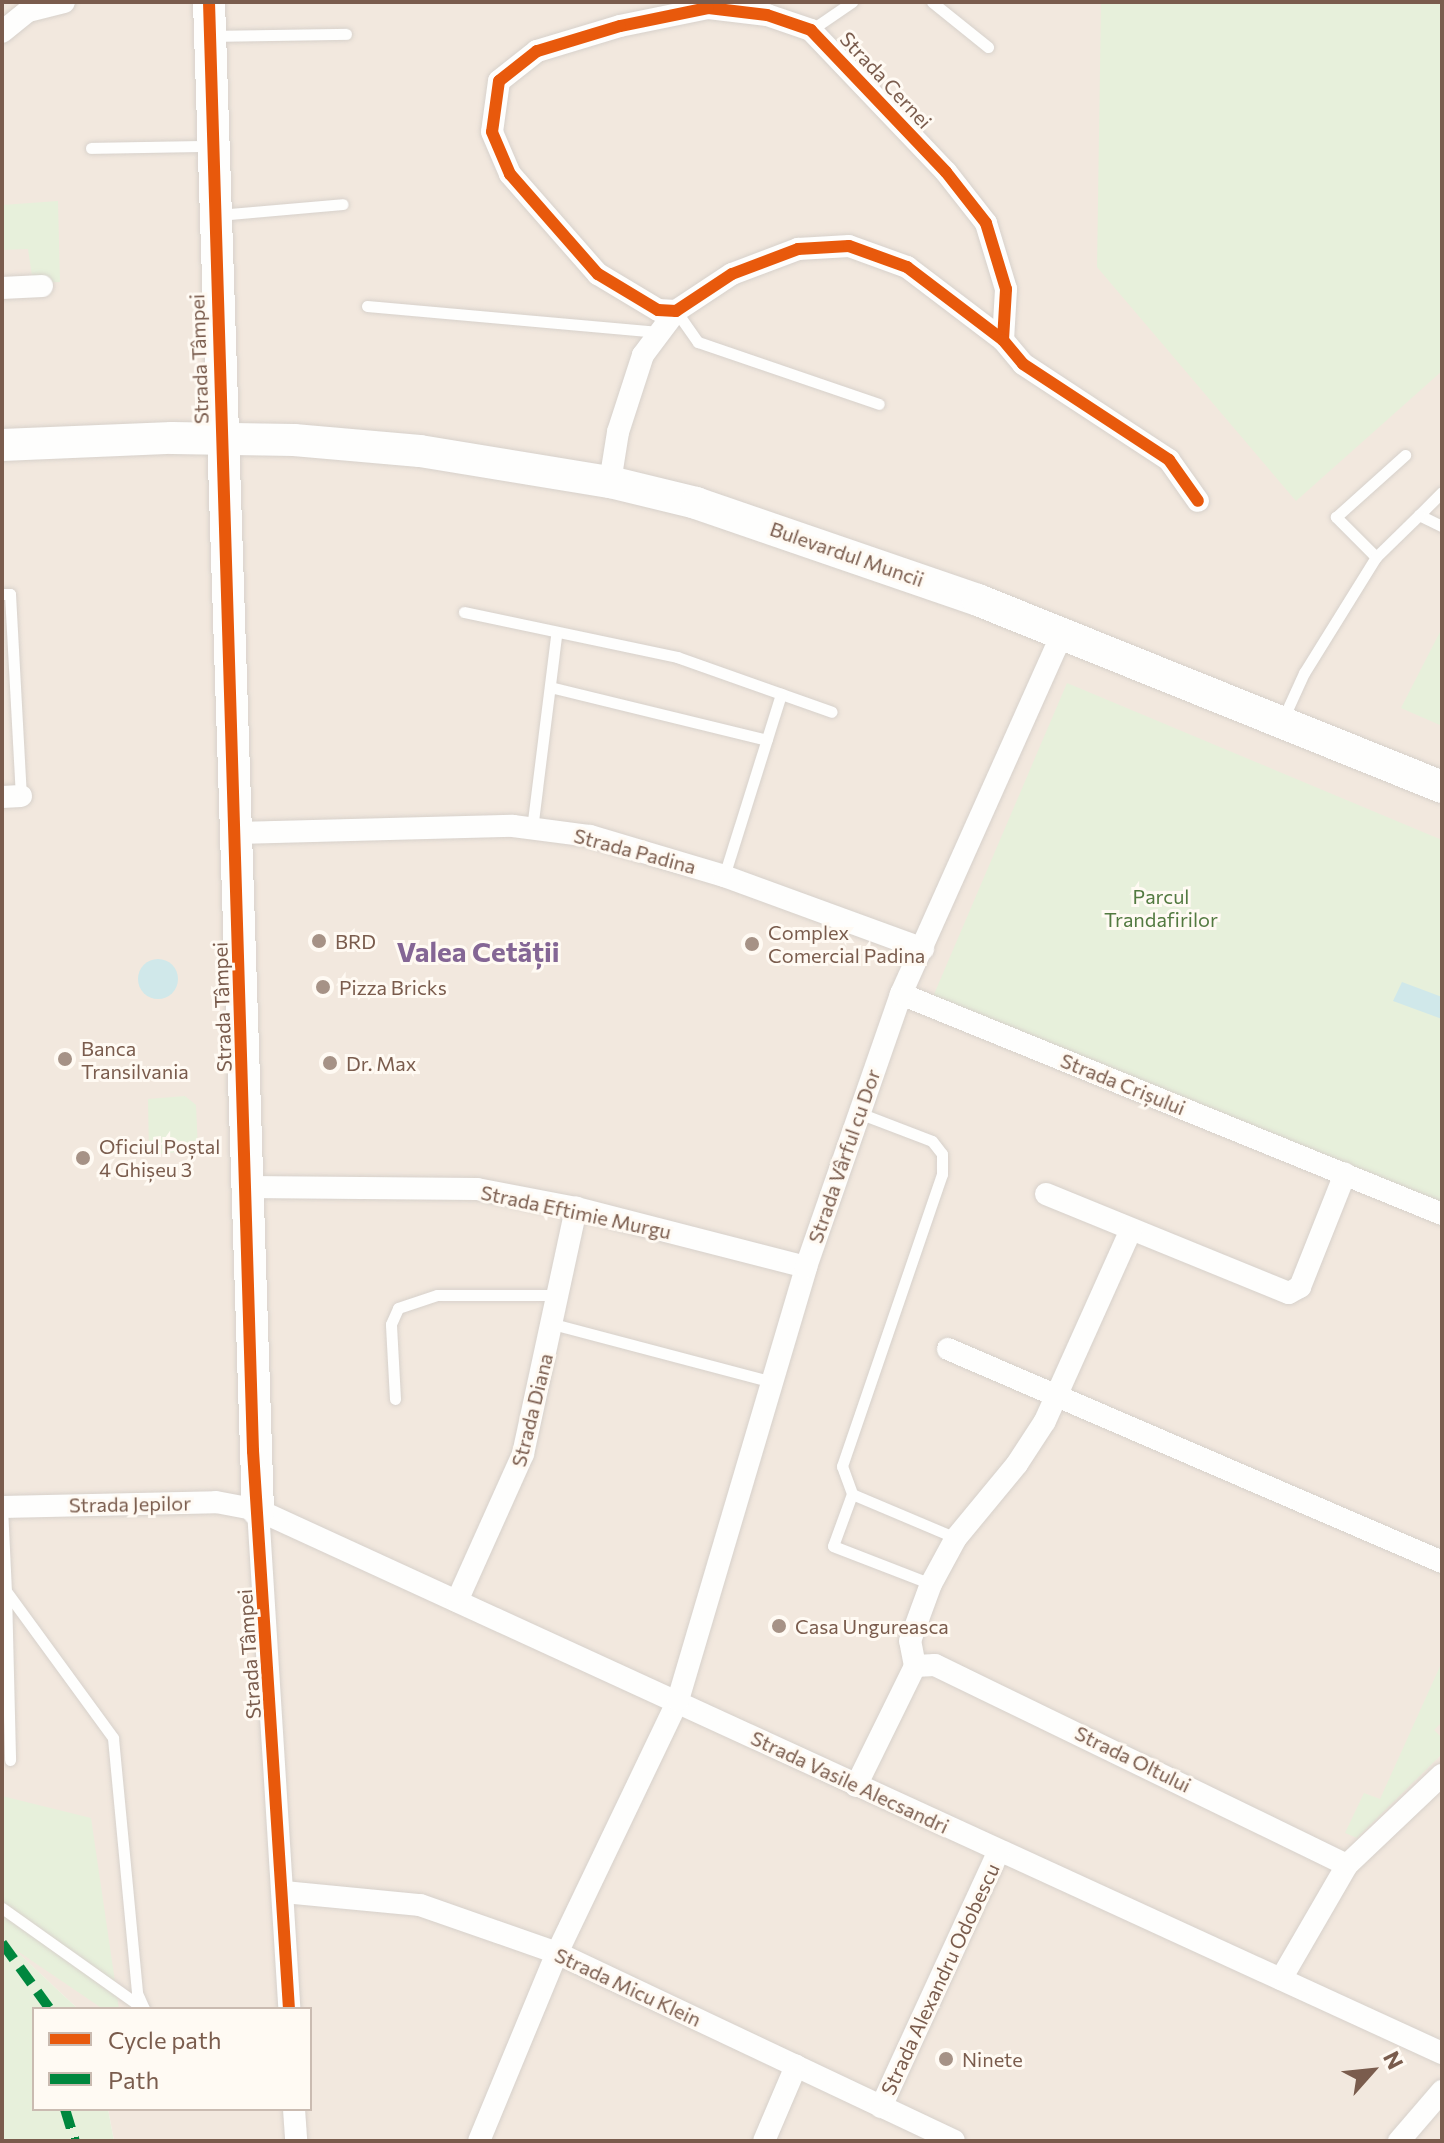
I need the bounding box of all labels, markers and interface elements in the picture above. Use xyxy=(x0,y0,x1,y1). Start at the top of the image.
street label: Strada Cernei xyxy=(835,27,937,133)
street label: Strada Tâmpei xyxy=(185,293,213,425)
street label: Bulevardul Muncii xyxy=(767,516,927,592)
street label: Strada Padina xyxy=(571,823,699,879)
park label: Parcul Trandafirilor xyxy=(1104,884,1218,931)
place label: Complex Comercial Padina xyxy=(768,920,925,967)
place label: BRD xyxy=(335,929,376,953)
marker: BRD xyxy=(310,932,328,950)
district label: Valea Cetății xyxy=(396,934,560,968)
marker: Complex Comercial Padina xyxy=(743,935,761,953)
street label: Strada Tâmpei xyxy=(208,941,236,1073)
place label: Pizza Bricks xyxy=(339,975,447,999)
marker: Pizza Bricks xyxy=(314,978,332,996)
place label: Banca Transilvania xyxy=(81,1036,189,1083)
street label: Strada Crișului xyxy=(1057,1048,1189,1120)
marker: Banca Transilvania xyxy=(56,1050,74,1068)
place label: Dr. Max xyxy=(346,1051,416,1075)
marker: Dr. Max xyxy=(321,1054,339,1072)
street label: Strada Vârful cu Dor xyxy=(803,1066,885,1246)
place label: Oficiul Poștal 4 Ghișeu 3 xyxy=(99,1134,220,1181)
marker: Oficiul Poștal 4 Ghișeu 3 xyxy=(74,1149,92,1167)
street label: Strada Eftimie Murgu xyxy=(479,1180,673,1244)
street label: Strada Diana xyxy=(506,1351,558,1469)
street label: Strada Jepilor xyxy=(69,1491,191,1517)
street label: Strada Tâmpei xyxy=(232,1588,266,1720)
place label: Casa Ungureasca xyxy=(795,1614,949,1638)
marker: Casa Ungureasca xyxy=(770,1617,788,1635)
street label: Strada Oltului xyxy=(1071,1721,1195,1797)
street label: Strada Vasile Alecsandri xyxy=(747,1726,953,1838)
street label: Strada Alexandru Odobescu xyxy=(876,1859,1004,2099)
street label: Strada Micu Klein xyxy=(551,1943,705,2031)
legend xyxy=(32,2007,312,2111)
text: Cycle path xyxy=(108,2025,222,2054)
north arrow xyxy=(1332,2031,1412,2111)
text: N xyxy=(1378,2046,1410,2073)
place label: Ninete xyxy=(962,2047,1023,2071)
marker: Ninete xyxy=(937,2050,955,2068)
text: Path xyxy=(108,2065,159,2094)

